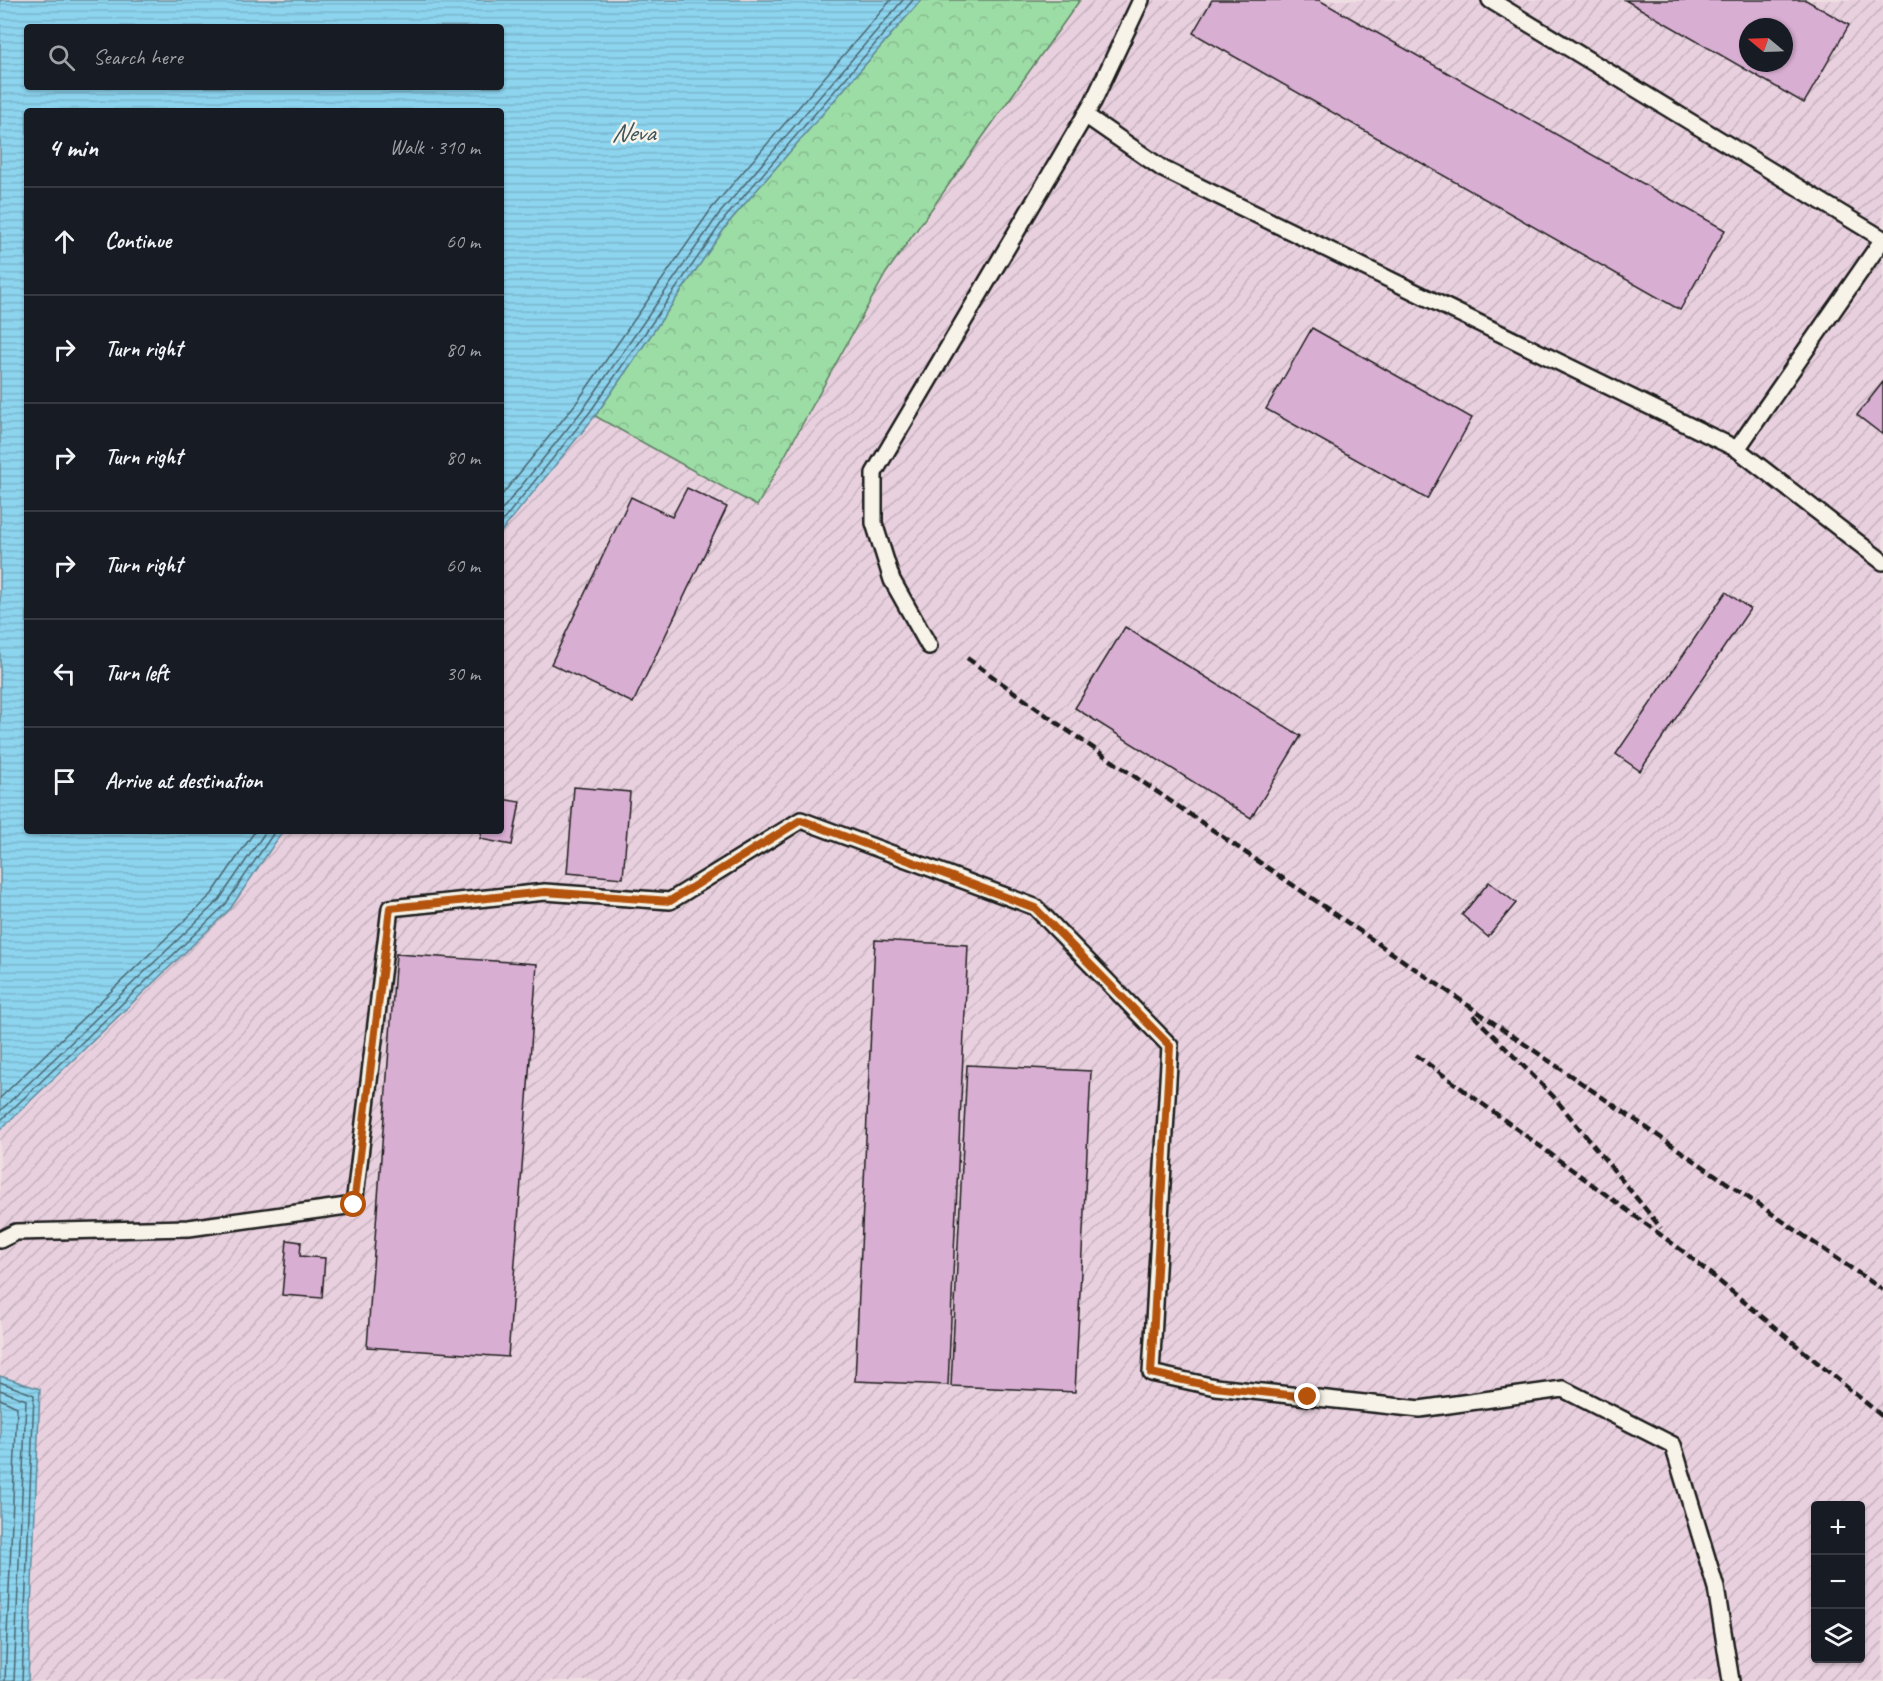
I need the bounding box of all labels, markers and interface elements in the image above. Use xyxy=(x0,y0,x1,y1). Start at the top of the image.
north arrow xyxy=(1739,18,1793,72)
search box xyxy=(24,24,504,90)
icon: search xyxy=(45,41,78,74)
text: Search here xyxy=(93,43,183,71)
water label: Neva xyxy=(611,116,657,149)
text: 4 min xyxy=(48,131,98,164)
text: Walk · 310 m xyxy=(390,135,480,160)
icon: ahead xyxy=(48,225,81,258)
text: Continue xyxy=(105,227,171,255)
text: 60 m xyxy=(446,229,480,254)
icon: right xyxy=(48,333,81,366)
text: Turn right xyxy=(105,335,182,363)
text: 80 m xyxy=(446,337,480,362)
icon: right xyxy=(48,441,81,474)
text: Turn right xyxy=(105,443,182,471)
text: 80 m xyxy=(446,445,480,470)
icon: right xyxy=(48,549,81,582)
text: Turn right xyxy=(105,551,182,579)
text: 60 m xyxy=(446,553,480,578)
icon: left xyxy=(48,657,81,690)
text: Turn left xyxy=(105,659,169,687)
text: 30 m xyxy=(446,661,480,686)
icon: arrive xyxy=(48,765,81,798)
text: Arrive at destination xyxy=(105,767,262,795)
route start xyxy=(340,1191,366,1217)
route end xyxy=(1294,1383,1320,1409)
map controls xyxy=(1811,1501,1865,1663)
button: + xyxy=(1811,1501,1865,1555)
button: − xyxy=(1811,1555,1865,1609)
button: layers xyxy=(1811,1609,1865,1663)

